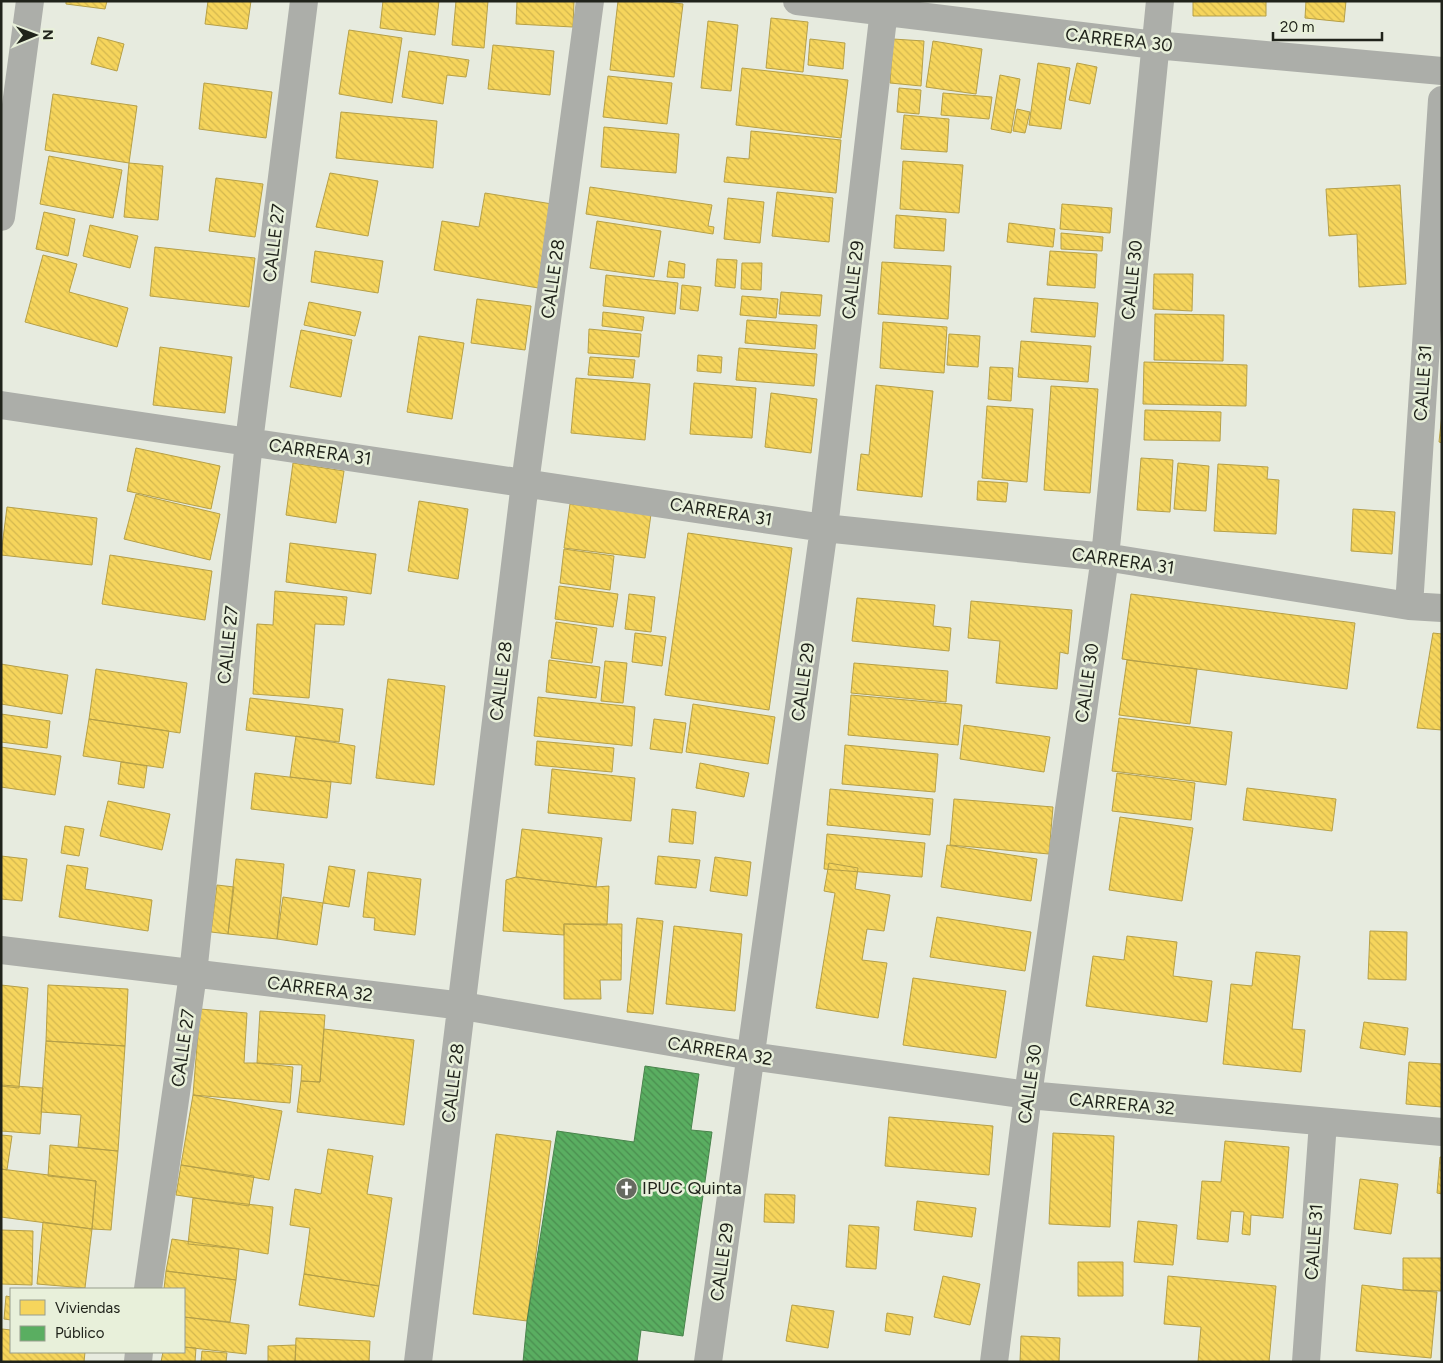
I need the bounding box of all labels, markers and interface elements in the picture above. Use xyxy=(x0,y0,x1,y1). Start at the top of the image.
north arrow xyxy=(10,10,60,60)
scale bar xyxy=(1273,10,1382,42)
text: 20 m xyxy=(1280,18,1314,36)
street label: CARRERA 30 xyxy=(1064,23,1174,57)
text: N xyxy=(39,29,56,40)
street label: CALLE 27 xyxy=(258,202,290,283)
street label: CALLE 28 xyxy=(537,238,569,320)
street label: CALLE 29 xyxy=(837,239,869,321)
street label: CALLE 30 xyxy=(1117,239,1147,321)
street label: CALLE 31 xyxy=(1409,344,1437,422)
street label: CARRERA 31 xyxy=(267,434,373,470)
street label: CARRERA 31 xyxy=(668,493,774,531)
street label: CARRERA 31 xyxy=(1070,543,1176,579)
street label: CALLE 27 xyxy=(213,604,243,685)
street label: CALLE 28 xyxy=(485,640,517,722)
street label: CALLE 29 xyxy=(787,641,819,723)
street label: CALLE 30 xyxy=(1071,642,1103,724)
street label: CARRERA 32 xyxy=(266,972,374,1006)
street label: CALLE 27 xyxy=(167,1007,199,1089)
street label: CARRERA 32 xyxy=(666,1032,774,1070)
street label: CALLE 28 xyxy=(437,1042,469,1124)
street label: CALLE 30 xyxy=(1014,1043,1046,1125)
street label: CARRERA 32 xyxy=(1068,1088,1176,1120)
church icon: IPUC Quinta xyxy=(614,1176,638,1200)
place label: IPUC Quinta xyxy=(642,1177,742,1199)
street label: CALLE 31 xyxy=(1300,1203,1328,1281)
street label: CALLE 29 xyxy=(706,1221,738,1303)
legend xyxy=(10,1288,185,1353)
text: Viviendas xyxy=(55,1299,120,1317)
text: Público xyxy=(55,1324,105,1342)

